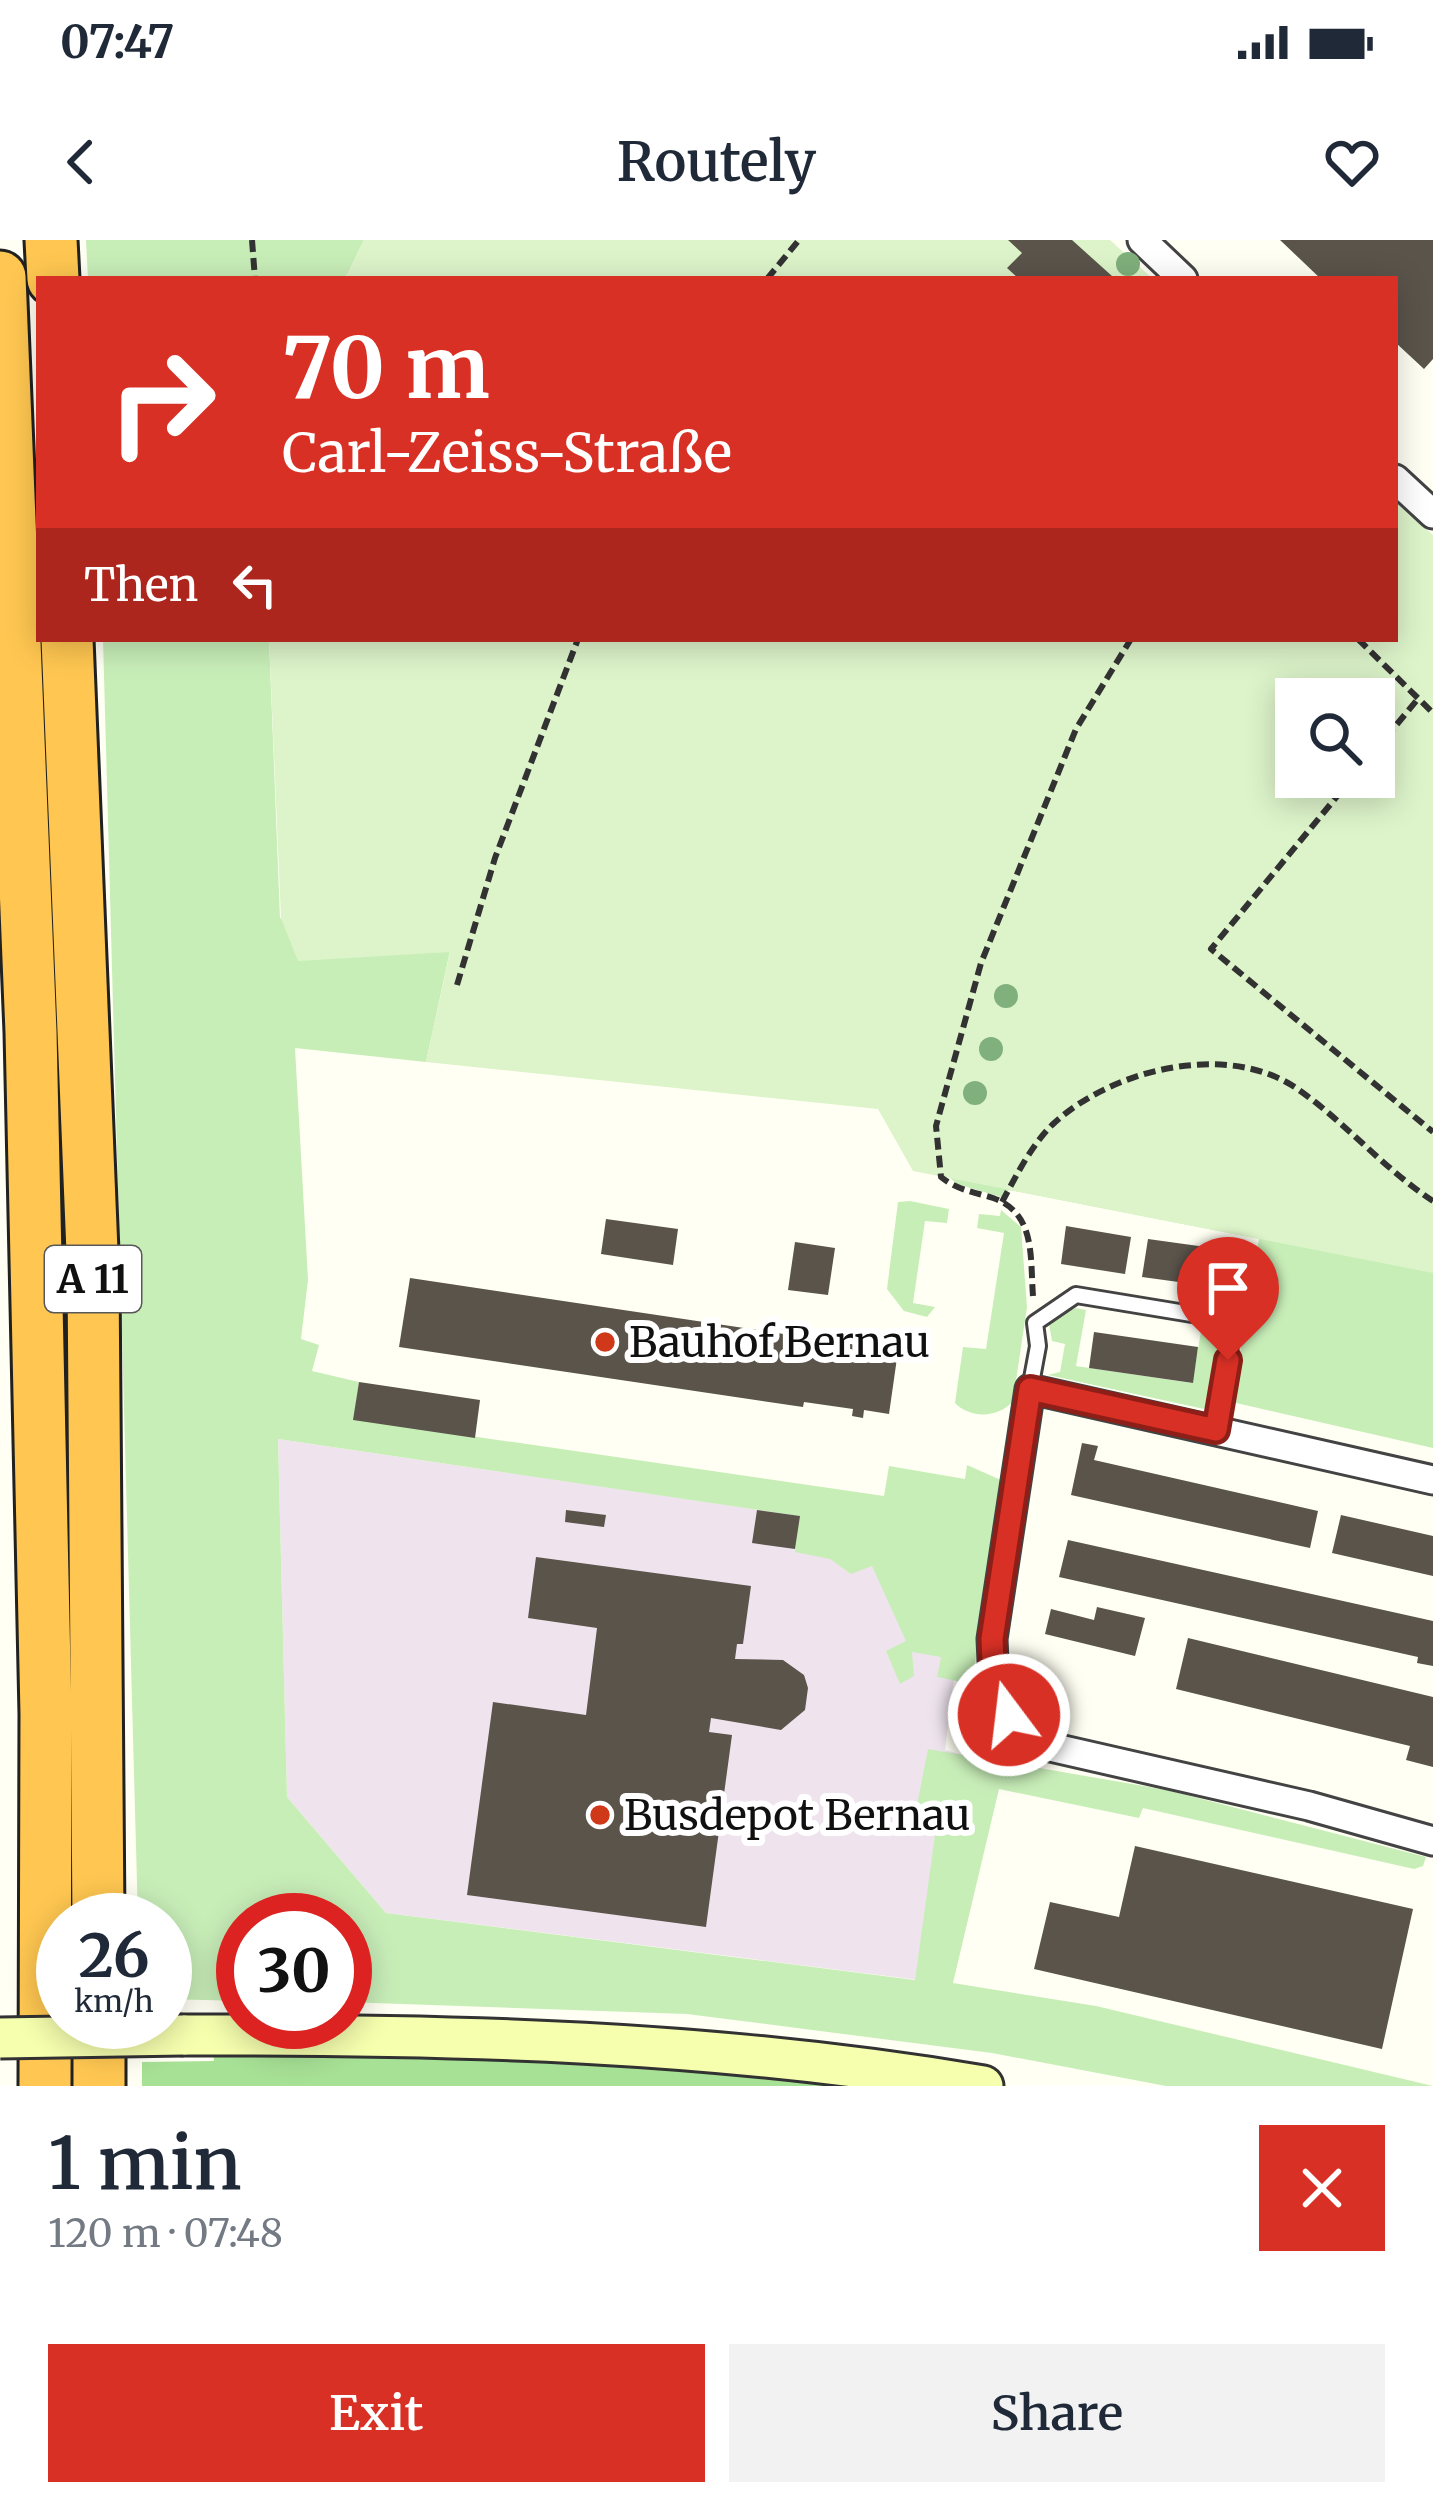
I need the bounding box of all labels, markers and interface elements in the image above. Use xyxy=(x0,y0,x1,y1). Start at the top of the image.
text: 07:47 xyxy=(60,14,174,70)
text: Routely xyxy=(617,128,816,196)
icon: back xyxy=(48,129,114,195)
icon: heart xyxy=(1319,129,1385,195)
text: 70 m xyxy=(282,315,490,421)
icon: right xyxy=(84,324,240,480)
text: Carl-Zeiss-Straße xyxy=(282,419,732,487)
icon: left xyxy=(222,552,288,618)
text: Then xyxy=(84,557,198,613)
map controls xyxy=(1275,678,1395,798)
button: search xyxy=(1275,678,1395,798)
pin xyxy=(1177,1237,1279,1360)
road number: A 11 xyxy=(45,1246,141,1312)
icon: arrive xyxy=(1195,1255,1261,1321)
place label: Bauhof Bernau xyxy=(629,1316,930,1368)
marker: Bauhof Bernau xyxy=(592,1329,618,1355)
position arrow xyxy=(946,1652,1072,1778)
place label: Busdepot Bernau xyxy=(624,1789,971,1841)
marker: Busdepot Bernau xyxy=(587,1802,613,1828)
speed limit sign: 30 xyxy=(216,1893,372,2049)
text: 26 xyxy=(78,1918,150,1993)
text: km/h xyxy=(74,1982,154,2020)
text: 1 min xyxy=(48,2118,242,2209)
button: close xyxy=(1259,2125,1385,2251)
text: 120 m · 07:48 xyxy=(48,2209,283,2258)
button: Exit xyxy=(48,2344,705,2482)
button: Share xyxy=(729,2344,1385,2482)

